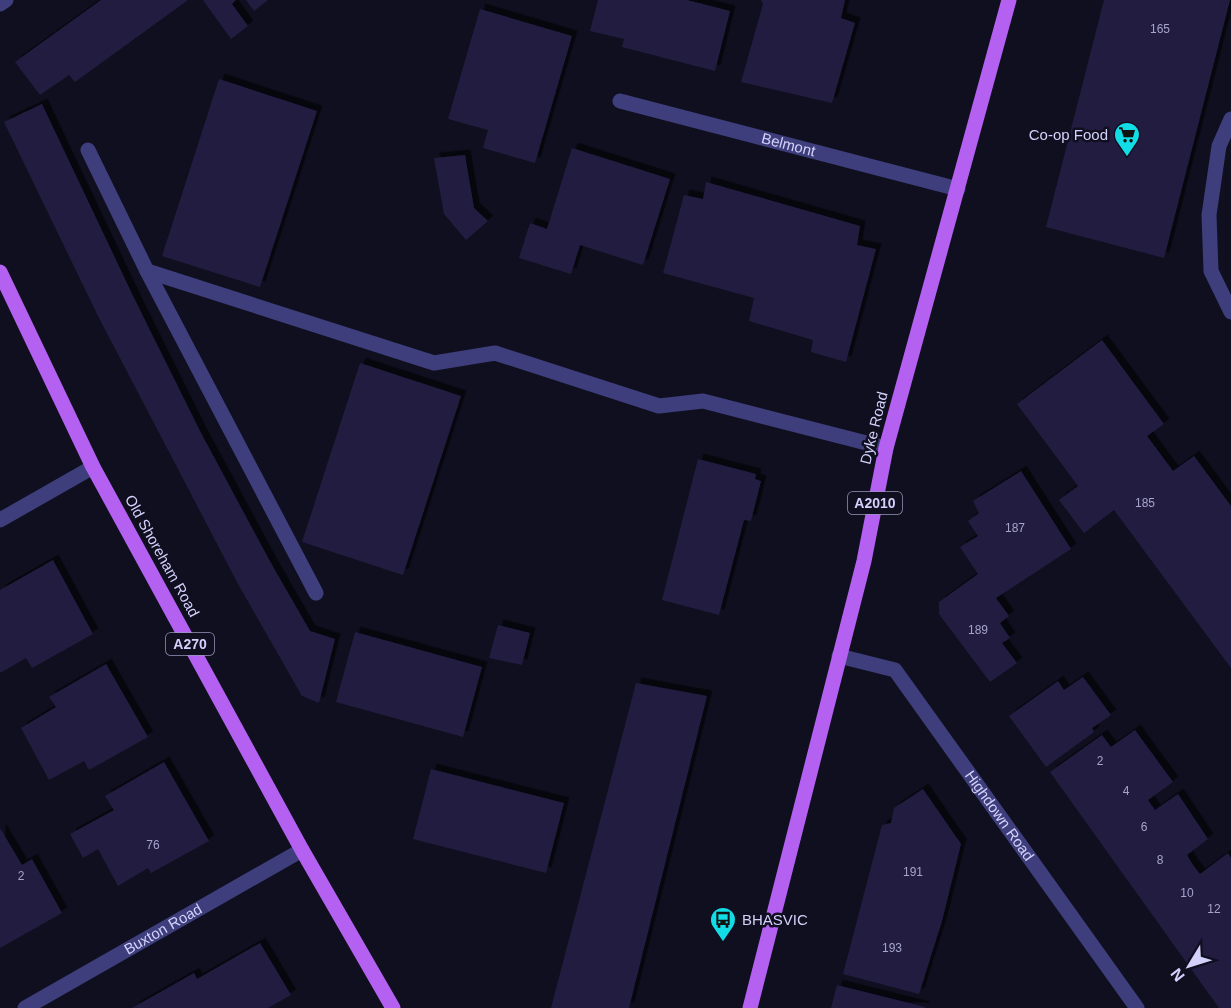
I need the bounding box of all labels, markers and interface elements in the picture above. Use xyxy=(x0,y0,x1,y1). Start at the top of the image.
house number: 165 xyxy=(1150,22,1170,36)
supermarket icon: Co-op Food xyxy=(1112,120,1142,158)
place label: Co-op Food xyxy=(1029,126,1108,143)
street label: Belmont xyxy=(760,129,818,160)
street label: Dyke Road xyxy=(856,390,891,466)
street label: Old Shoreham Road xyxy=(122,492,203,620)
road number: A2010 xyxy=(848,492,902,514)
house number: 185 xyxy=(1135,496,1155,510)
house number: 187 xyxy=(1005,521,1025,535)
house number: 189 xyxy=(968,623,988,637)
road number: A270 xyxy=(166,633,214,655)
house number: 2 xyxy=(1097,754,1104,768)
street label: Highdown Road xyxy=(962,767,1038,864)
house number: 4 xyxy=(1123,784,1130,798)
house number: 6 xyxy=(1141,820,1148,834)
house number: 76 xyxy=(146,838,160,852)
house number: 8 xyxy=(1157,853,1164,867)
house number: 191 xyxy=(903,865,923,879)
house number: 2 xyxy=(18,869,25,883)
house number: 10 xyxy=(1180,886,1194,900)
street label: Buxton Road xyxy=(121,900,205,958)
house number: 12 xyxy=(1207,902,1221,916)
bus stop icon: BHASVIC xyxy=(708,905,738,943)
place label: BHASVIC xyxy=(742,911,808,928)
north arrow xyxy=(1159,936,1219,996)
house number: 193 xyxy=(882,941,902,955)
text: N xyxy=(1167,965,1188,985)

